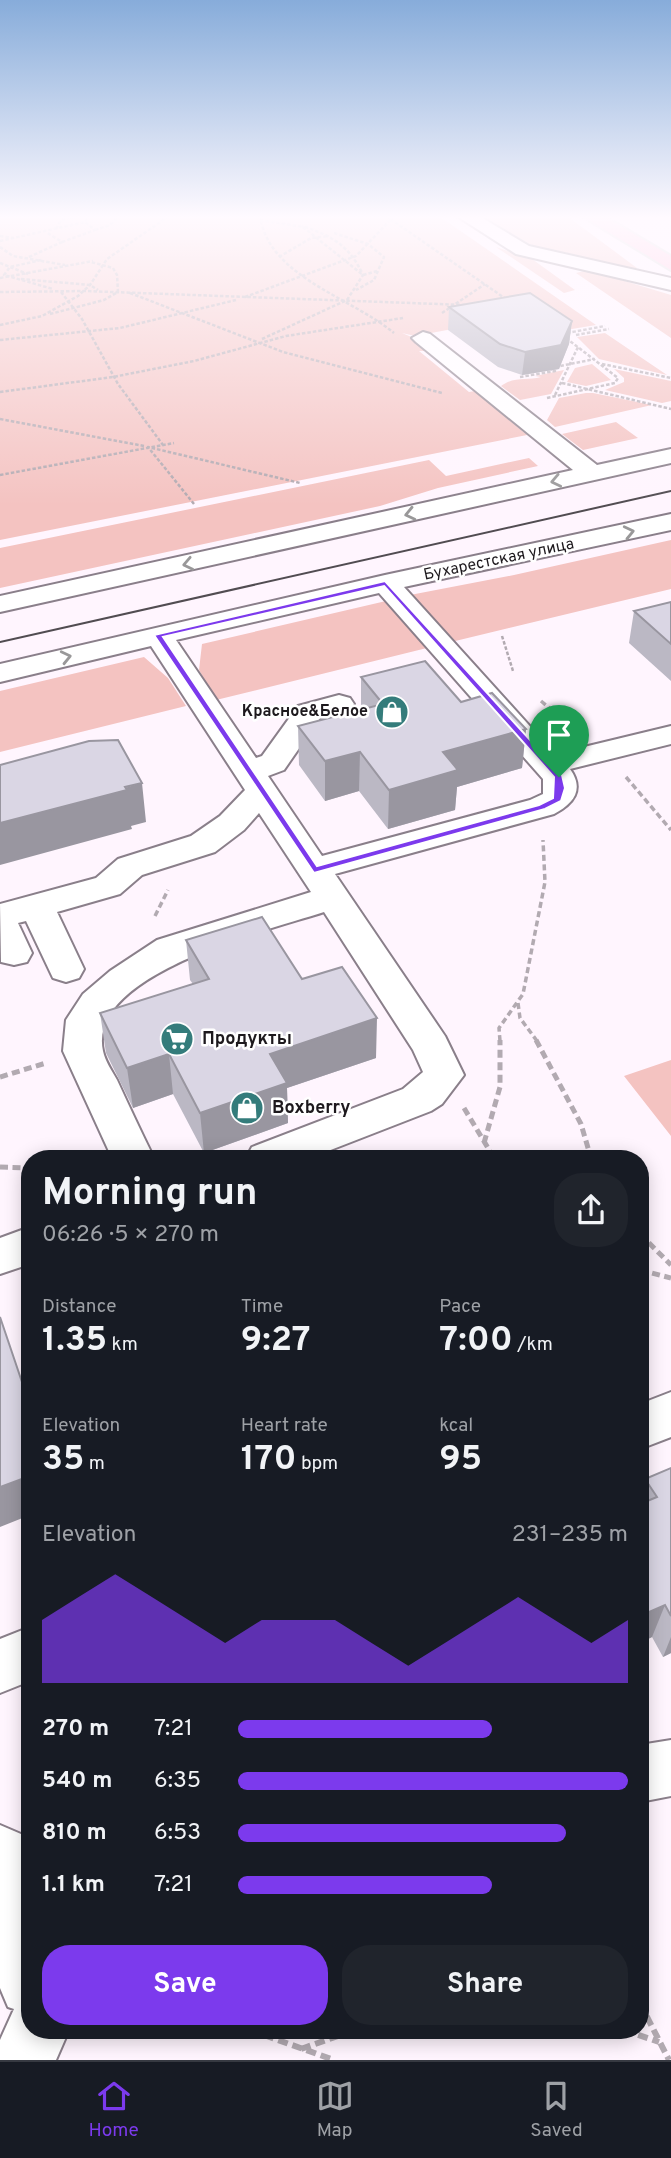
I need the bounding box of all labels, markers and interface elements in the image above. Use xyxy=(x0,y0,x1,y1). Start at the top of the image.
one-way arrow xyxy=(551,473,563,487)
one-way arrow xyxy=(404,506,416,520)
one-way arrow xyxy=(623,525,635,540)
street label: Бухарестская улица xyxy=(422,534,576,586)
one-way arrow xyxy=(182,555,194,570)
one-way arrow xyxy=(60,651,72,665)
shop icon: Красное&Белое xyxy=(373,693,411,731)
place label: Красное&Белое xyxy=(242,702,368,722)
pin xyxy=(529,705,589,777)
icon: arrive xyxy=(540,716,578,754)
supermarket icon: Продукты xyxy=(158,1020,196,1058)
place label: Продукты xyxy=(202,1028,292,1051)
shop icon: Boxberry xyxy=(228,1089,266,1127)
place label: Boxberry xyxy=(272,1097,350,1120)
text: Morning run xyxy=(42,1170,258,1219)
button: share xyxy=(554,1173,628,1247)
text: 06:26 · 5 × 270 m xyxy=(42,1221,219,1250)
text: Distance xyxy=(42,1295,117,1319)
text: Time xyxy=(241,1295,283,1319)
text: Pace xyxy=(439,1295,481,1319)
text: 1.35 xyxy=(42,1319,107,1363)
text: 9:27 xyxy=(241,1319,311,1363)
text: 7:00 xyxy=(439,1319,513,1363)
text: km xyxy=(107,1333,138,1357)
text: /km xyxy=(513,1333,553,1357)
text: Elevation xyxy=(42,1414,120,1438)
text: Heart rate xyxy=(241,1414,328,1438)
text: kcal xyxy=(439,1414,473,1438)
text: 35 xyxy=(42,1438,84,1482)
text: 170 xyxy=(241,1438,296,1482)
text: 95 xyxy=(439,1438,482,1482)
text: m xyxy=(84,1452,105,1476)
text: bpm xyxy=(296,1452,338,1476)
text: Elevation xyxy=(42,1521,137,1550)
text: 231–235 m xyxy=(512,1521,628,1550)
text: 270 m xyxy=(42,1715,109,1744)
text: 7:21 xyxy=(154,1715,193,1744)
text: 540 m xyxy=(42,1767,112,1796)
text: 6:35 xyxy=(154,1767,201,1796)
text: 810 m xyxy=(42,1819,107,1848)
text: 6:53 xyxy=(154,1819,201,1848)
text: 1.1 km xyxy=(42,1871,105,1900)
text: 7:21 xyxy=(154,1871,193,1900)
button: Save xyxy=(42,1945,328,2025)
button: Share xyxy=(342,1945,628,2025)
tab: Home xyxy=(88,2077,139,2143)
tab: Map xyxy=(316,2077,354,2143)
tab: Saved xyxy=(530,2077,583,2143)

